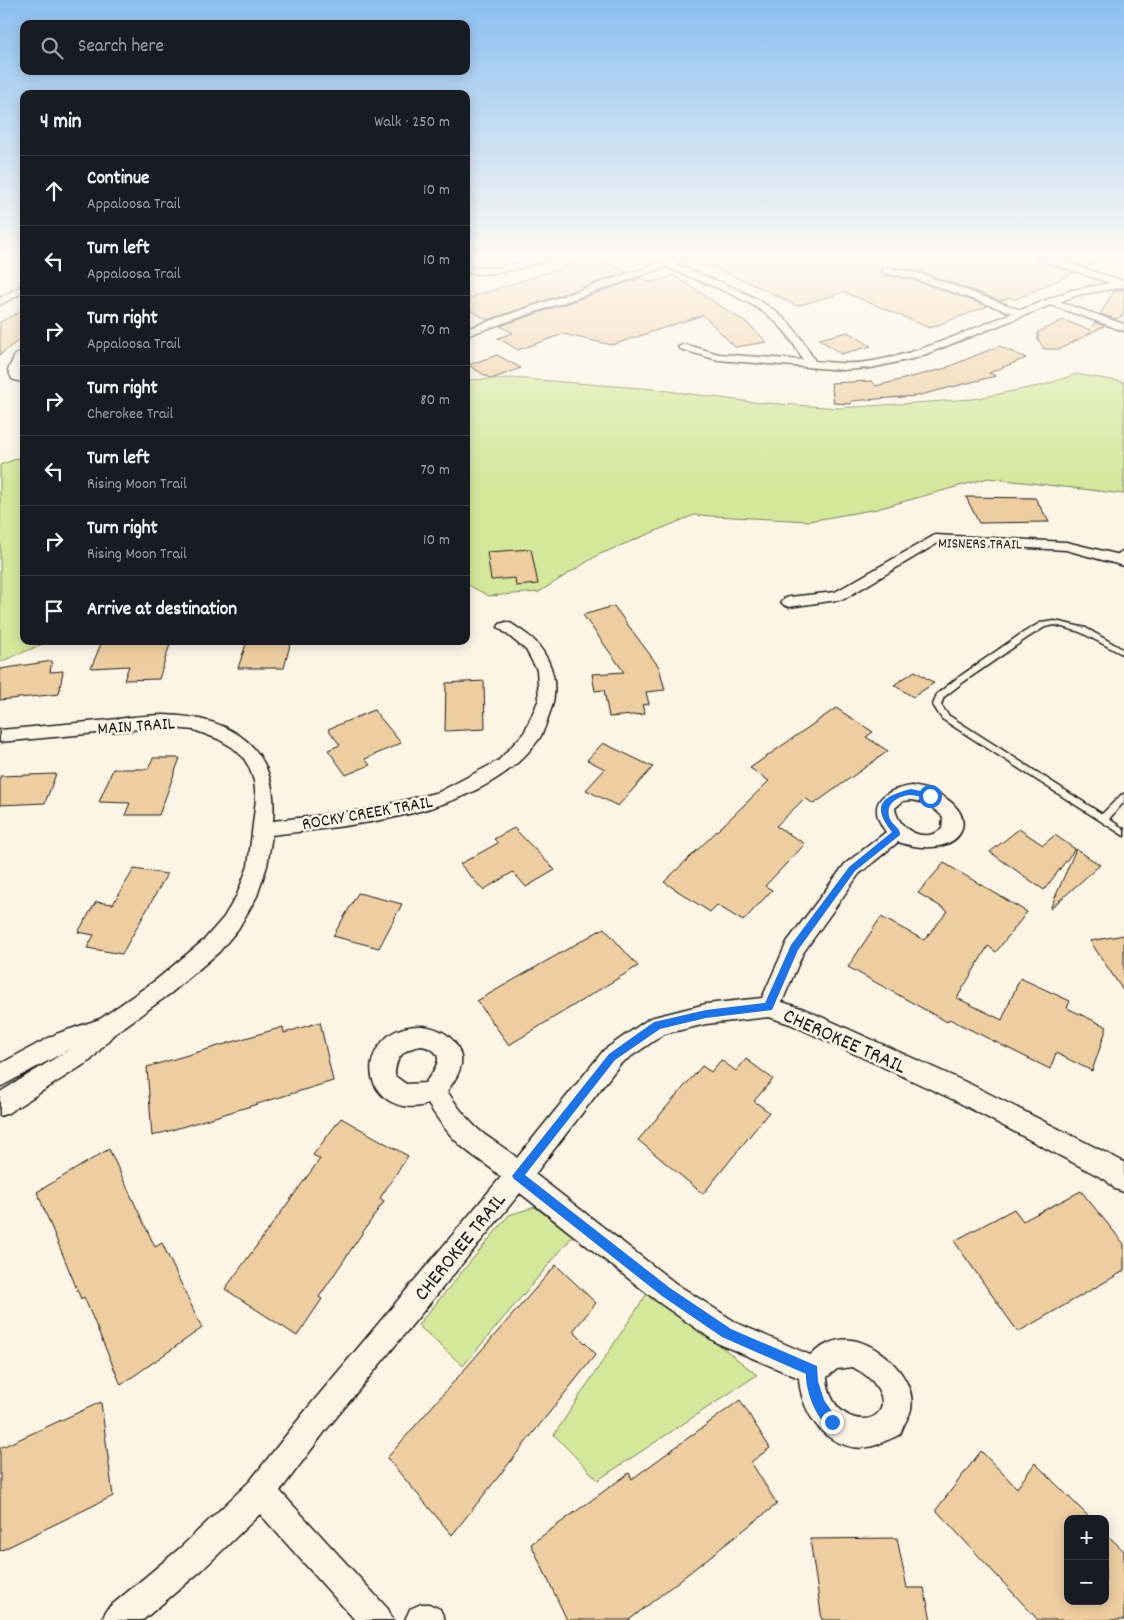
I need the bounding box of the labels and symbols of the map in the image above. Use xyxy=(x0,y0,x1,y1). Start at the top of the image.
street label: MISNERS TRAIL xyxy=(938,533,1022,557)
street label: MAIN TRAIL xyxy=(97,712,176,743)
route start xyxy=(919,785,942,808)
street label: ROCKY CREEK TRAIL xyxy=(300,791,435,838)
street label: CHEROKEE TRAIL xyxy=(778,1002,910,1083)
street label: CHEROKEE TRAIL xyxy=(408,1187,515,1309)
route end xyxy=(821,1411,844,1434)

